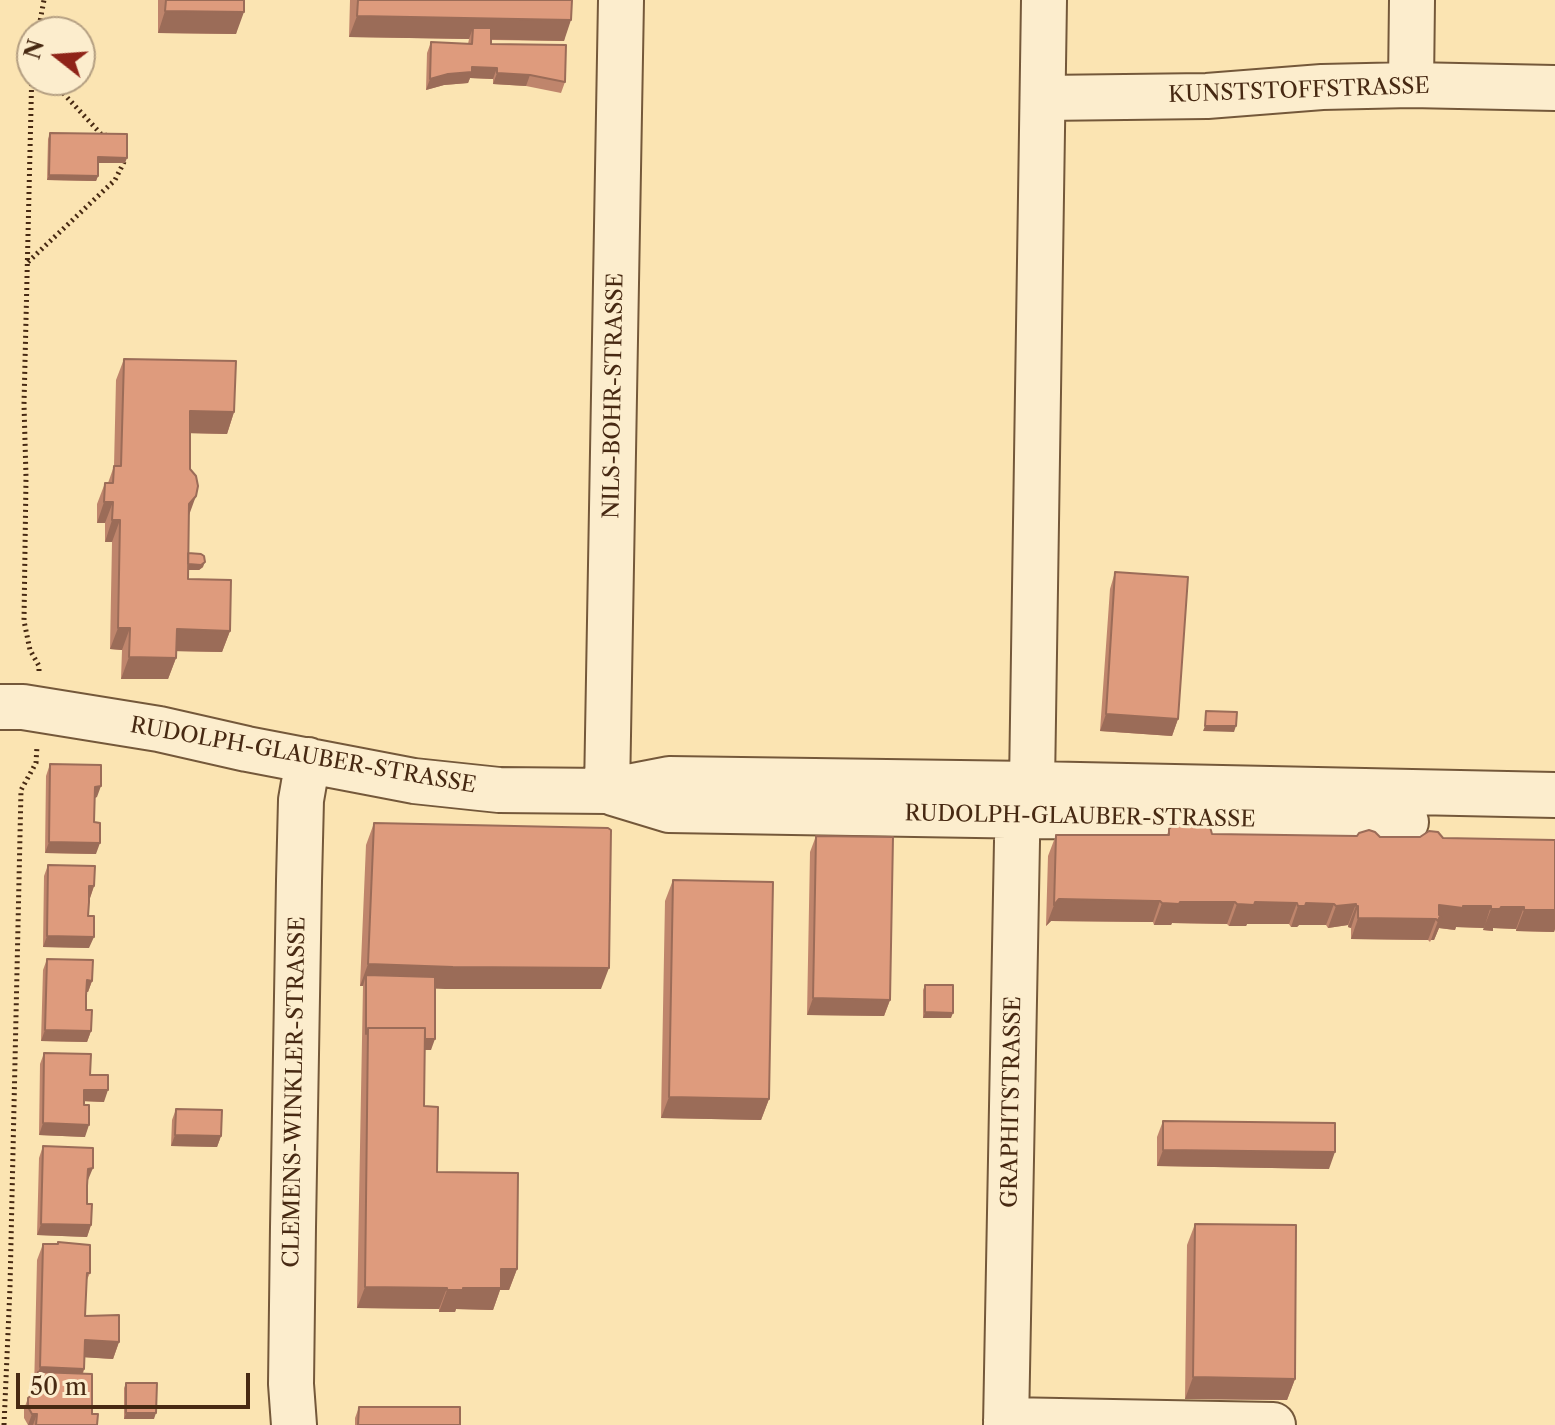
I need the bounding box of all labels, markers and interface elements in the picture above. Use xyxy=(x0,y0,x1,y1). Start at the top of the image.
north arrow xyxy=(16,16,96,96)
text: N xyxy=(19,36,50,63)
street label: KUNSTSTOFFSTRASSE xyxy=(1168,73,1430,109)
street label: NILS-BOHR-STRASSE xyxy=(599,273,629,519)
street label: RUDOLPH-GLAUBER-STRASSE xyxy=(128,713,478,799)
street label: RUDOLPH-GLAUBER-STRASSE xyxy=(904,801,1256,833)
street label: CLEMENS-WINKLER-STRASSE xyxy=(279,916,311,1268)
street label: GRAPHITSTRASSE xyxy=(997,996,1027,1208)
scale bar xyxy=(20,1357,254,1407)
text: 50 m xyxy=(30,1372,87,1401)

